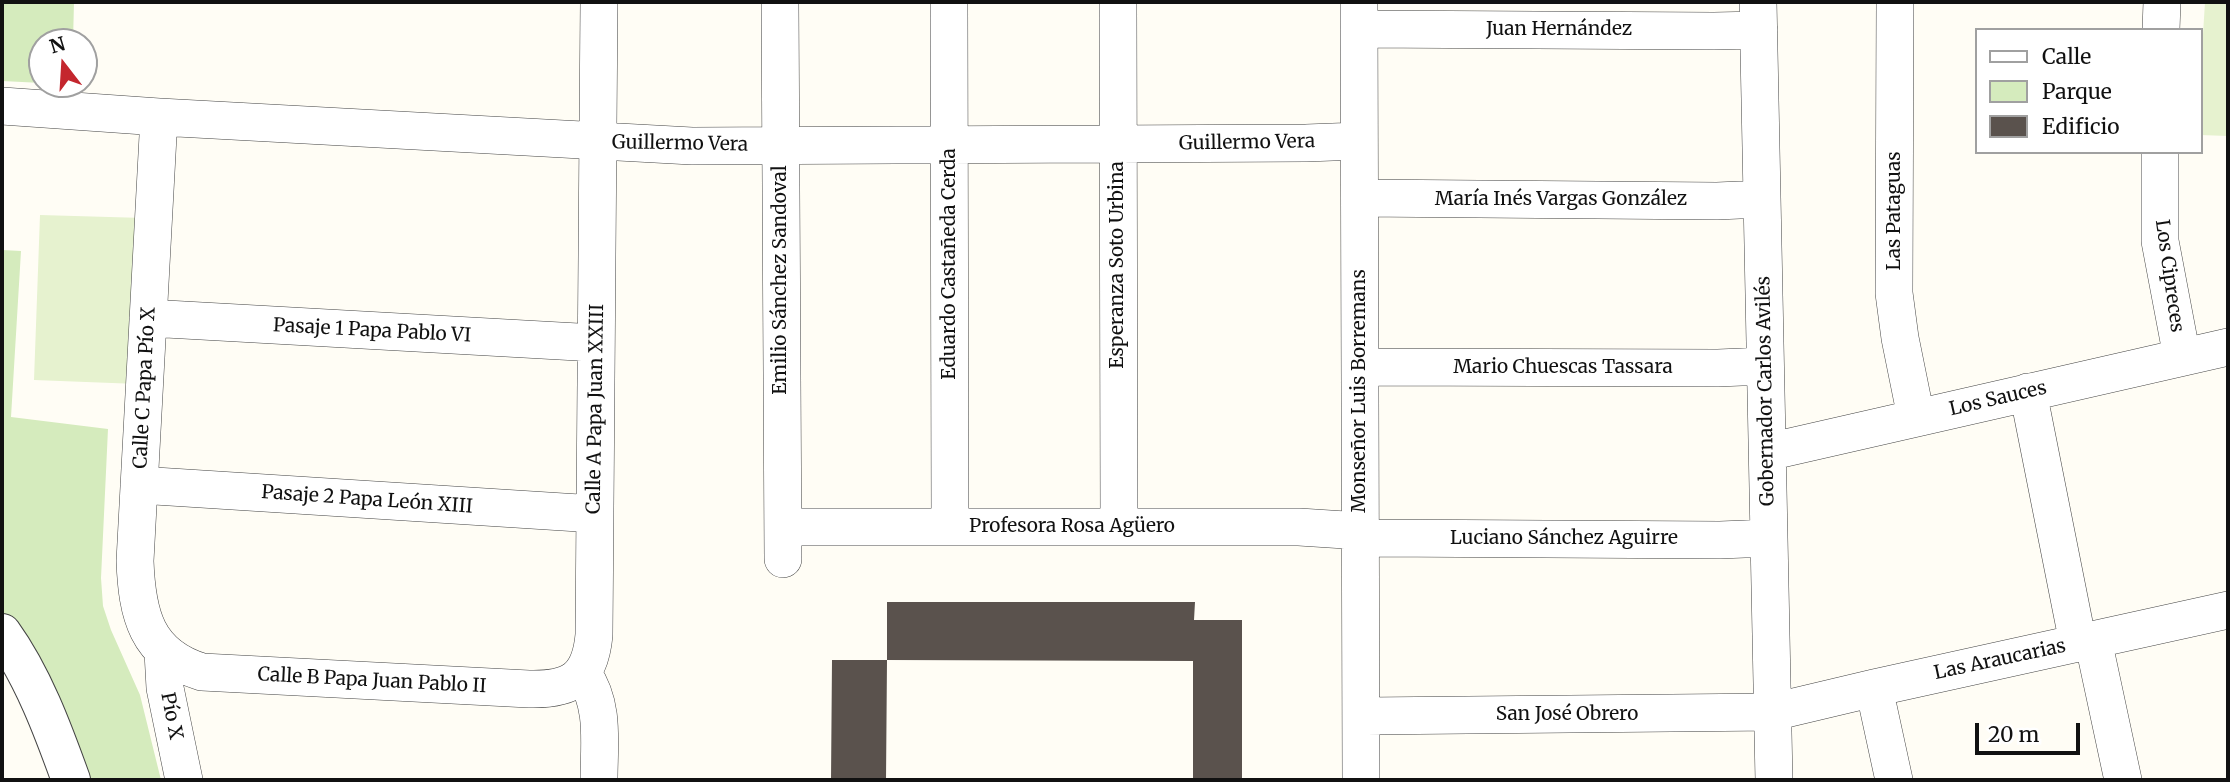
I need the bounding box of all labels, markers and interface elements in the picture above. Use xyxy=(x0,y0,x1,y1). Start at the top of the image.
street label: Juan Hernández xyxy=(1486,19,1632,41)
north arrow xyxy=(28,28,98,98)
legend xyxy=(1974,28,2202,154)
text: N xyxy=(47,31,68,59)
text: Calle xyxy=(2042,43,2091,70)
text: Parque xyxy=(2042,78,2112,105)
text: Edificio xyxy=(2042,113,2119,140)
street label: Guillermo Vera xyxy=(1179,130,1315,156)
street label: Guillermo Vera xyxy=(612,131,748,157)
street label: Eduardo Castañeda Cerda xyxy=(939,148,961,380)
street label: Las Pataguas xyxy=(1884,151,1906,271)
street label: Esperanza Soto Urbina xyxy=(1107,161,1129,369)
street label: Emilio Sánchez Sandoval xyxy=(770,165,792,395)
street label: María Inés Vargas González xyxy=(1435,189,1687,211)
street label: Los Cipreces xyxy=(2150,218,2188,334)
street label: Monseñor Luis Borremans xyxy=(1349,269,1371,513)
street label: Gobernador Carlos Avilés xyxy=(1753,276,1779,506)
street label: Calle A Papa Juan XXIII xyxy=(583,304,609,514)
street label: Calle C Papa Pío X xyxy=(129,307,161,469)
street label: Pasaje 1 Papa Pablo VI xyxy=(272,314,472,348)
street label: Mario Chuescas Tassara xyxy=(1453,357,1673,379)
street label: Los Sauces xyxy=(1947,377,2049,421)
street label: Pasaje 2 Papa León XIII xyxy=(261,481,473,519)
street label: Profesora Rosa Agüero xyxy=(969,516,1175,538)
street label: Luciano Sánchez Aguirre xyxy=(1450,528,1678,550)
street label: Las Araucarias xyxy=(1932,635,2068,685)
street label: Calle B Papa Juan Pablo II xyxy=(257,664,487,698)
street label: Pío X xyxy=(155,691,187,741)
street label: San José Obrero xyxy=(1496,704,1638,726)
scale bar xyxy=(1978,708,2083,752)
text: 20 m xyxy=(1988,721,2039,748)

